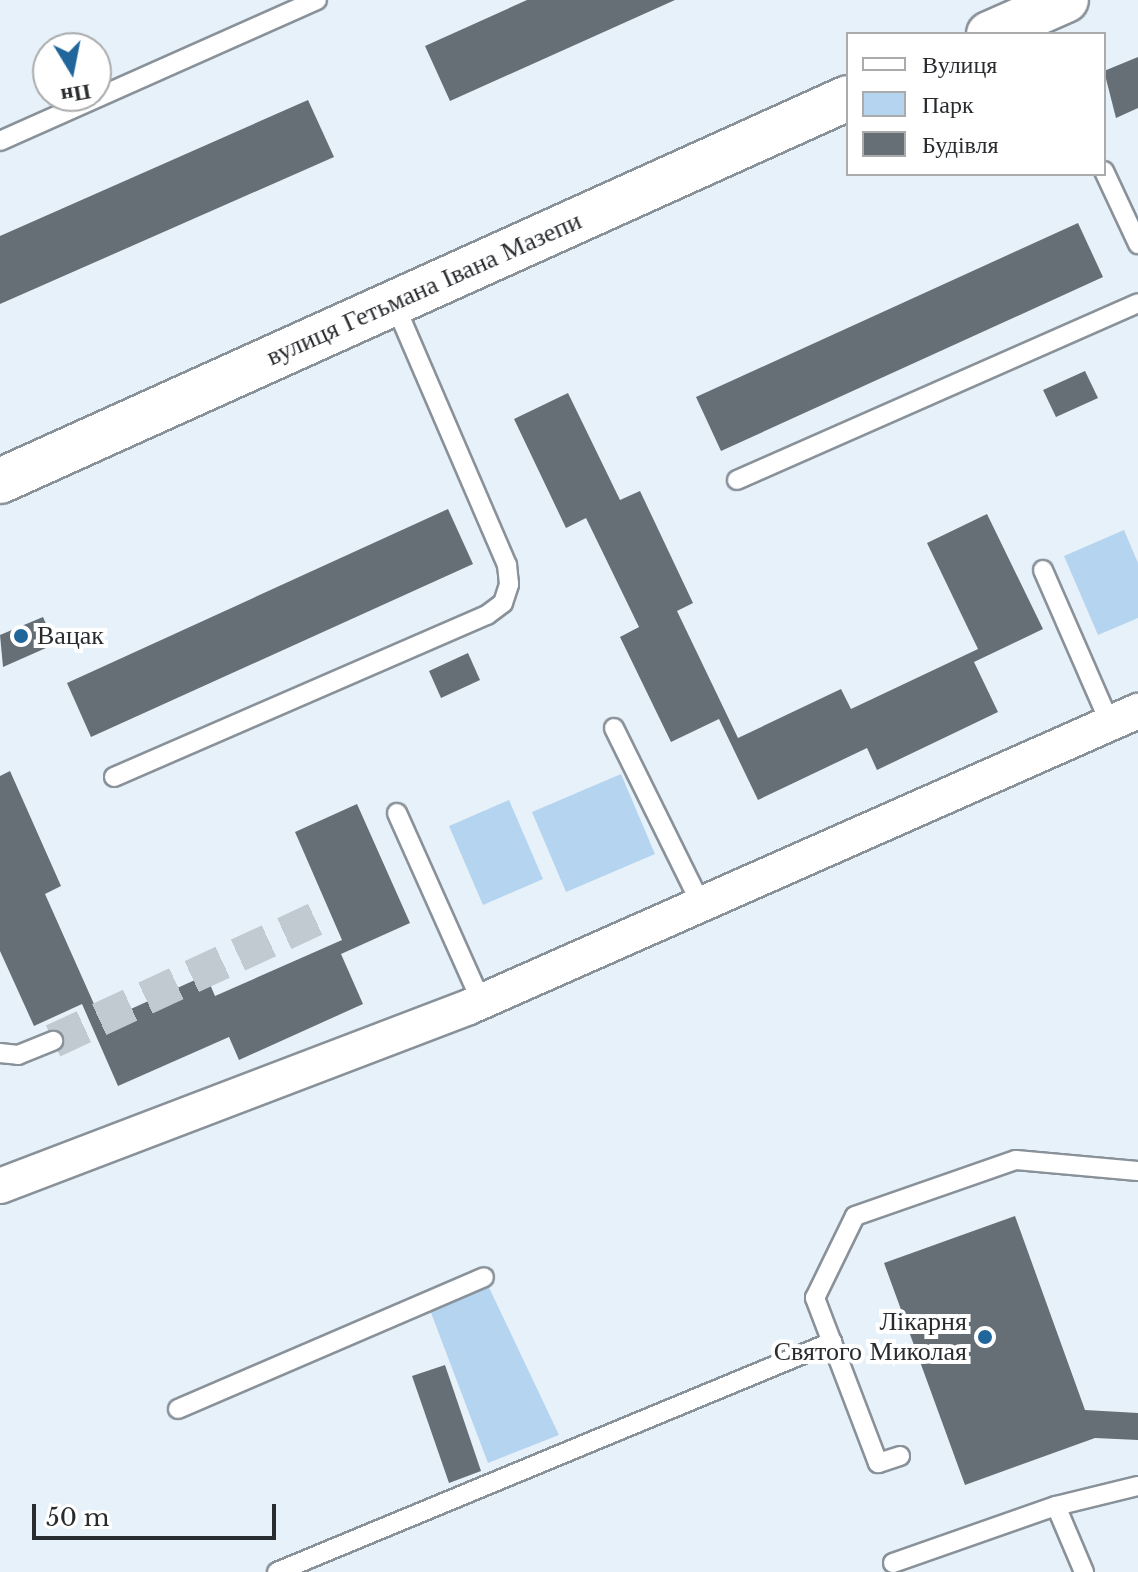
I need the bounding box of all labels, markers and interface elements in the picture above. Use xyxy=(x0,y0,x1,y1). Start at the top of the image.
north arrow xyxy=(32,32,112,112)
legend xyxy=(846,32,1106,176)
text: Вулиця xyxy=(922,50,997,79)
text: Пн xyxy=(59,78,93,110)
text: Парк xyxy=(922,90,974,119)
text: Будівля xyxy=(922,130,999,159)
street label: вулиця Гетьмана Івана Мазепи xyxy=(262,205,586,373)
place label: Вацак xyxy=(37,620,104,652)
marker: Вацак xyxy=(12,627,30,645)
place label: Лікарня Святого Миколая xyxy=(774,1306,967,1368)
marker: Лікарня Святого Миколая xyxy=(974,1326,996,1348)
scale bar xyxy=(36,1488,280,1538)
text: 50 m xyxy=(46,1503,109,1532)

